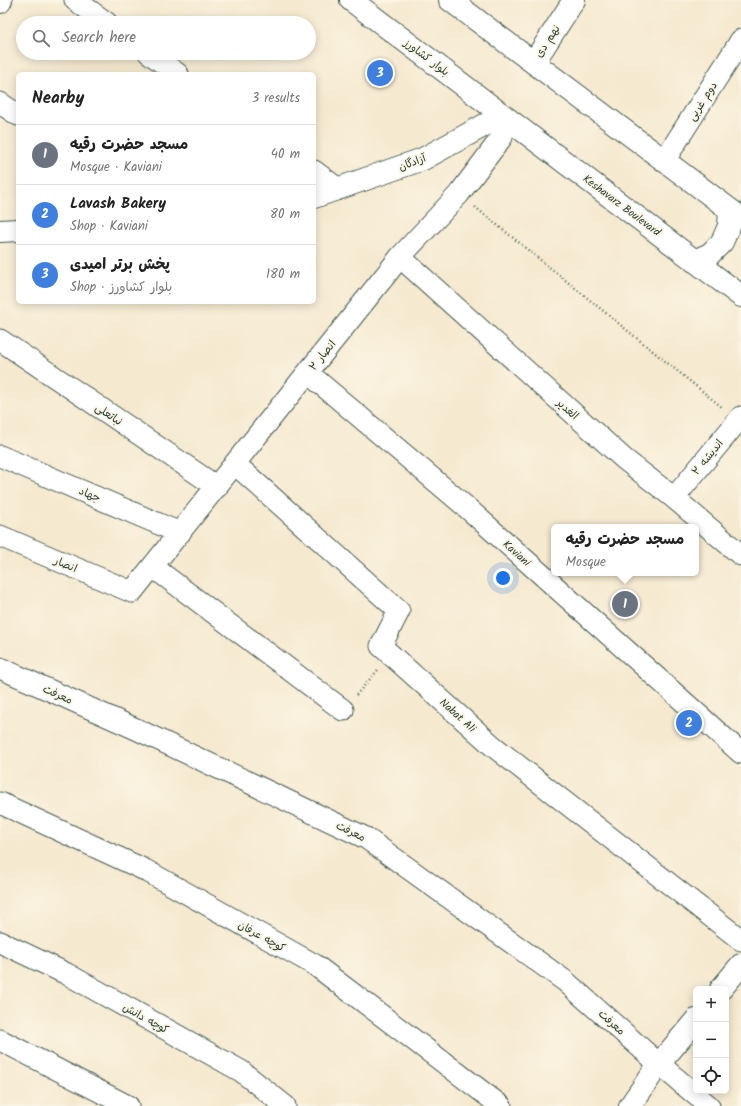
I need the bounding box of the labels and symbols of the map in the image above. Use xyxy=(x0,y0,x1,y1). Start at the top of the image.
street label: نهم دی xyxy=(530,22,565,62)
street label: بلوار کشاورز xyxy=(399,34,453,81)
pin: 3 xyxy=(367,58,393,88)
street label: دوم غربی xyxy=(683,78,722,125)
street label: آزادگان xyxy=(396,149,430,176)
street label: Keshavarz Boulevard xyxy=(579,170,665,241)
street label: انصار ۲ xyxy=(305,336,341,375)
street label: الغدیر xyxy=(551,394,582,425)
street label: نباتعلی xyxy=(91,399,126,431)
street label: اندیشه ۲ xyxy=(688,436,728,480)
street label: جهاد xyxy=(76,482,103,508)
street label: Kaviani xyxy=(498,536,535,572)
street label: انصار xyxy=(50,552,80,578)
your location xyxy=(493,568,513,588)
pin: 1 xyxy=(612,589,638,619)
street label: معرفت xyxy=(40,680,76,709)
street label: Nabat Ali xyxy=(435,694,480,737)
pin: 2 xyxy=(676,708,702,738)
street label: معرفت xyxy=(333,817,369,847)
street label: کوچه عرفان xyxy=(234,916,289,957)
street label: کوچه دانش xyxy=(119,999,172,1039)
street label: معرفت xyxy=(594,1006,629,1040)

